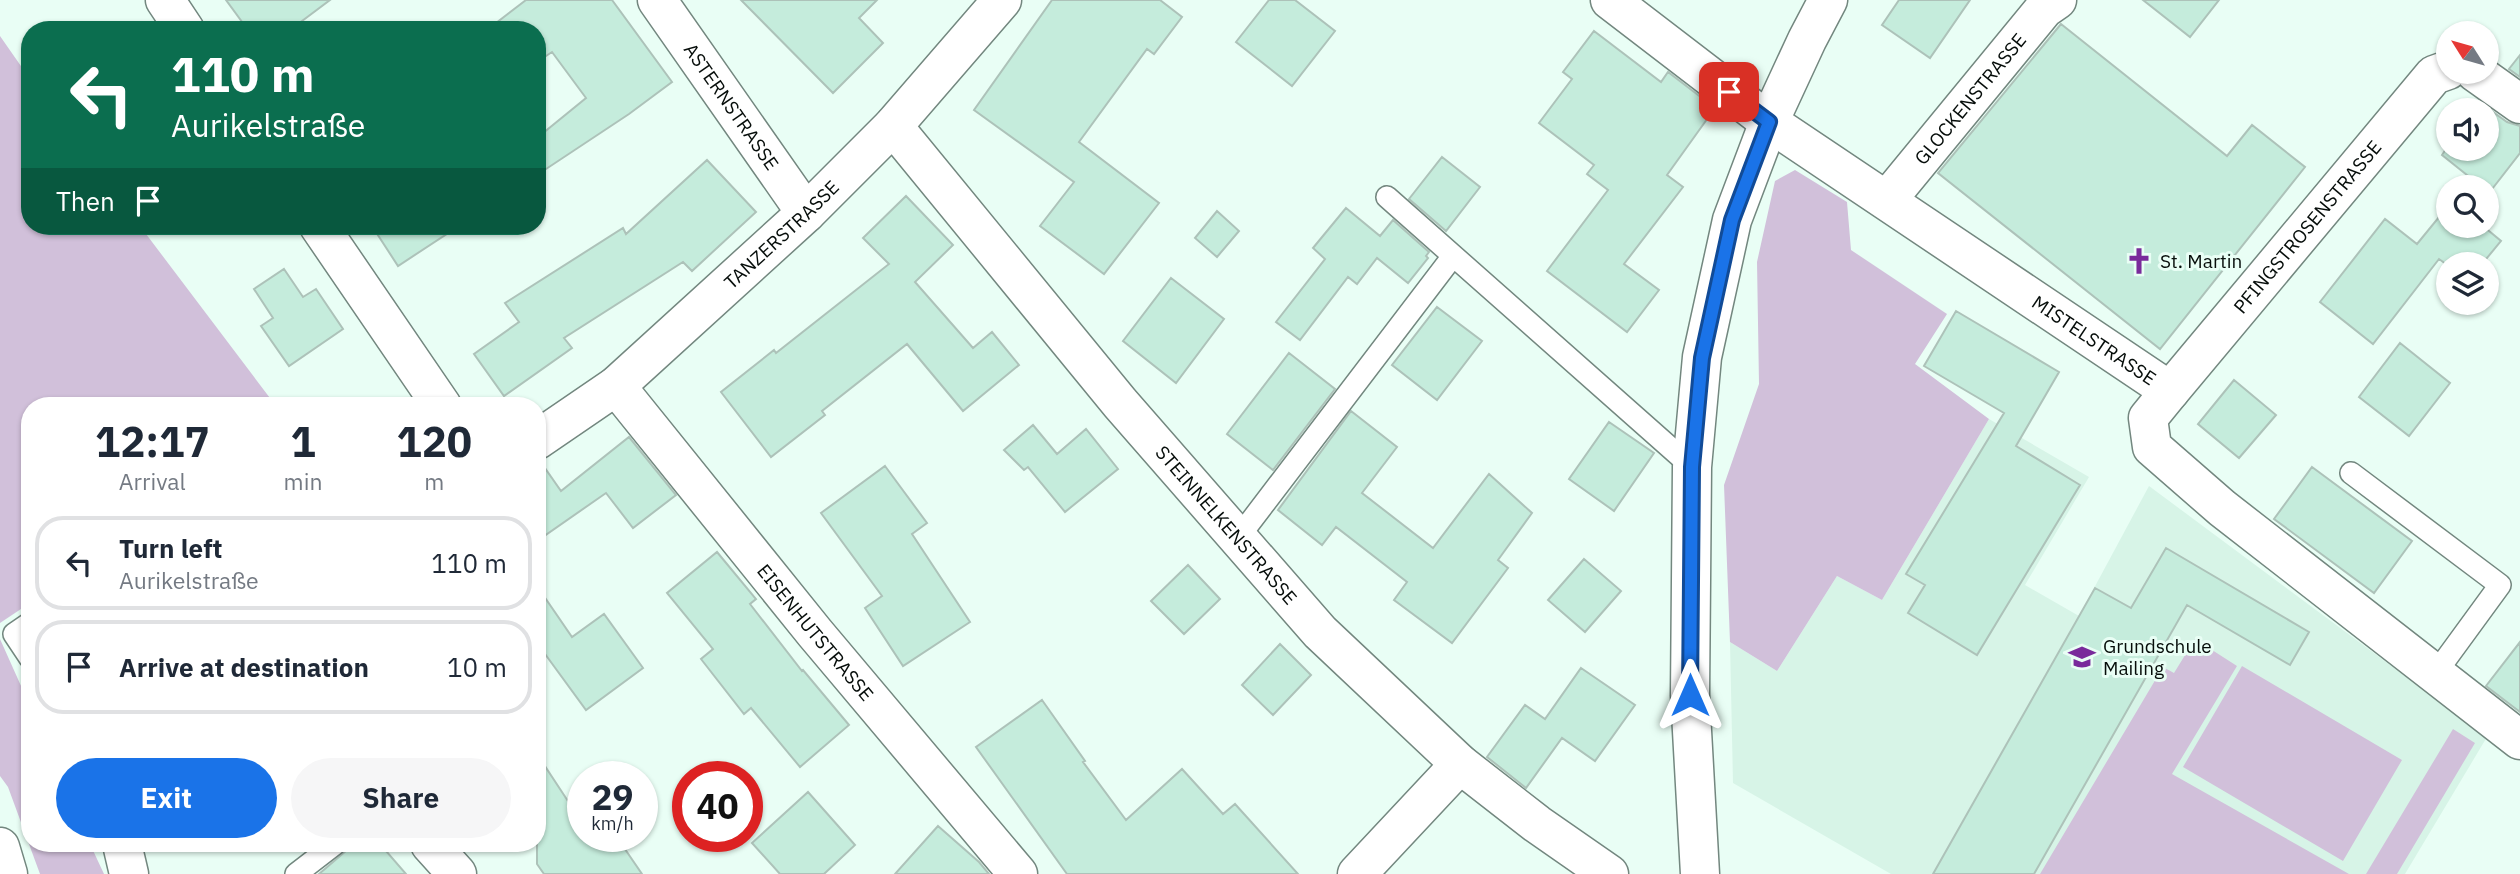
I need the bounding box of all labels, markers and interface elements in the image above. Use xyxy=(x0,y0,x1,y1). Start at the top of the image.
north arrow xyxy=(2436,21,2499,84)
map controls xyxy=(2436,21,2499,315)
street label: GLOCKENSTRASSE xyxy=(1909,28,2031,169)
street label: ASTERNSTRASSE xyxy=(679,38,784,175)
text: 110 m xyxy=(171,42,315,105)
icon: left xyxy=(56,49,147,140)
pin xyxy=(1699,62,1759,122)
icon: arrive xyxy=(1710,73,1748,111)
button: sound xyxy=(2436,98,2499,161)
text: Aurikelstraße xyxy=(171,104,365,146)
street label: PFINGSTROSENSTRASSE xyxy=(2228,135,2386,318)
street label: TANZERSTRASSE xyxy=(719,175,844,294)
button: search xyxy=(2436,175,2499,238)
icon: arrive xyxy=(129,182,167,220)
text: Then xyxy=(56,184,115,218)
church icon: St. Martin xyxy=(2124,246,2154,276)
place label: St. Martin xyxy=(2160,249,2242,273)
button: layers xyxy=(2436,252,2499,315)
street label: MISTELSTRASSE xyxy=(2028,290,2161,390)
text: 12:17 xyxy=(95,414,210,469)
text: 1 xyxy=(290,414,316,469)
text: 120 xyxy=(396,414,472,469)
street label: STEINNELKENSTRASSE xyxy=(1151,440,1302,609)
text: Arrival xyxy=(119,466,186,496)
text: min xyxy=(284,466,322,496)
text: m xyxy=(424,466,444,496)
text: Turn left xyxy=(119,531,222,565)
icon: left xyxy=(60,544,98,582)
text: 110 m xyxy=(431,546,507,580)
street label: EISENHUTSTRASSE xyxy=(752,559,879,706)
text: Aurikelstraße xyxy=(119,565,259,595)
place label: Grundschule Mailing xyxy=(2103,634,2212,680)
school or university icon: Grundschule Mailing xyxy=(2067,642,2097,672)
icon: arrive xyxy=(60,648,98,686)
text: Arrive at destination xyxy=(119,650,369,684)
text: 10 m xyxy=(447,650,507,684)
position arrow xyxy=(1653,658,1727,732)
button: Exit xyxy=(56,758,277,838)
button: Share xyxy=(291,758,511,838)
speed limit sign: 40 xyxy=(672,761,763,852)
text: 29 xyxy=(591,774,634,820)
text: km/h xyxy=(591,812,634,835)

